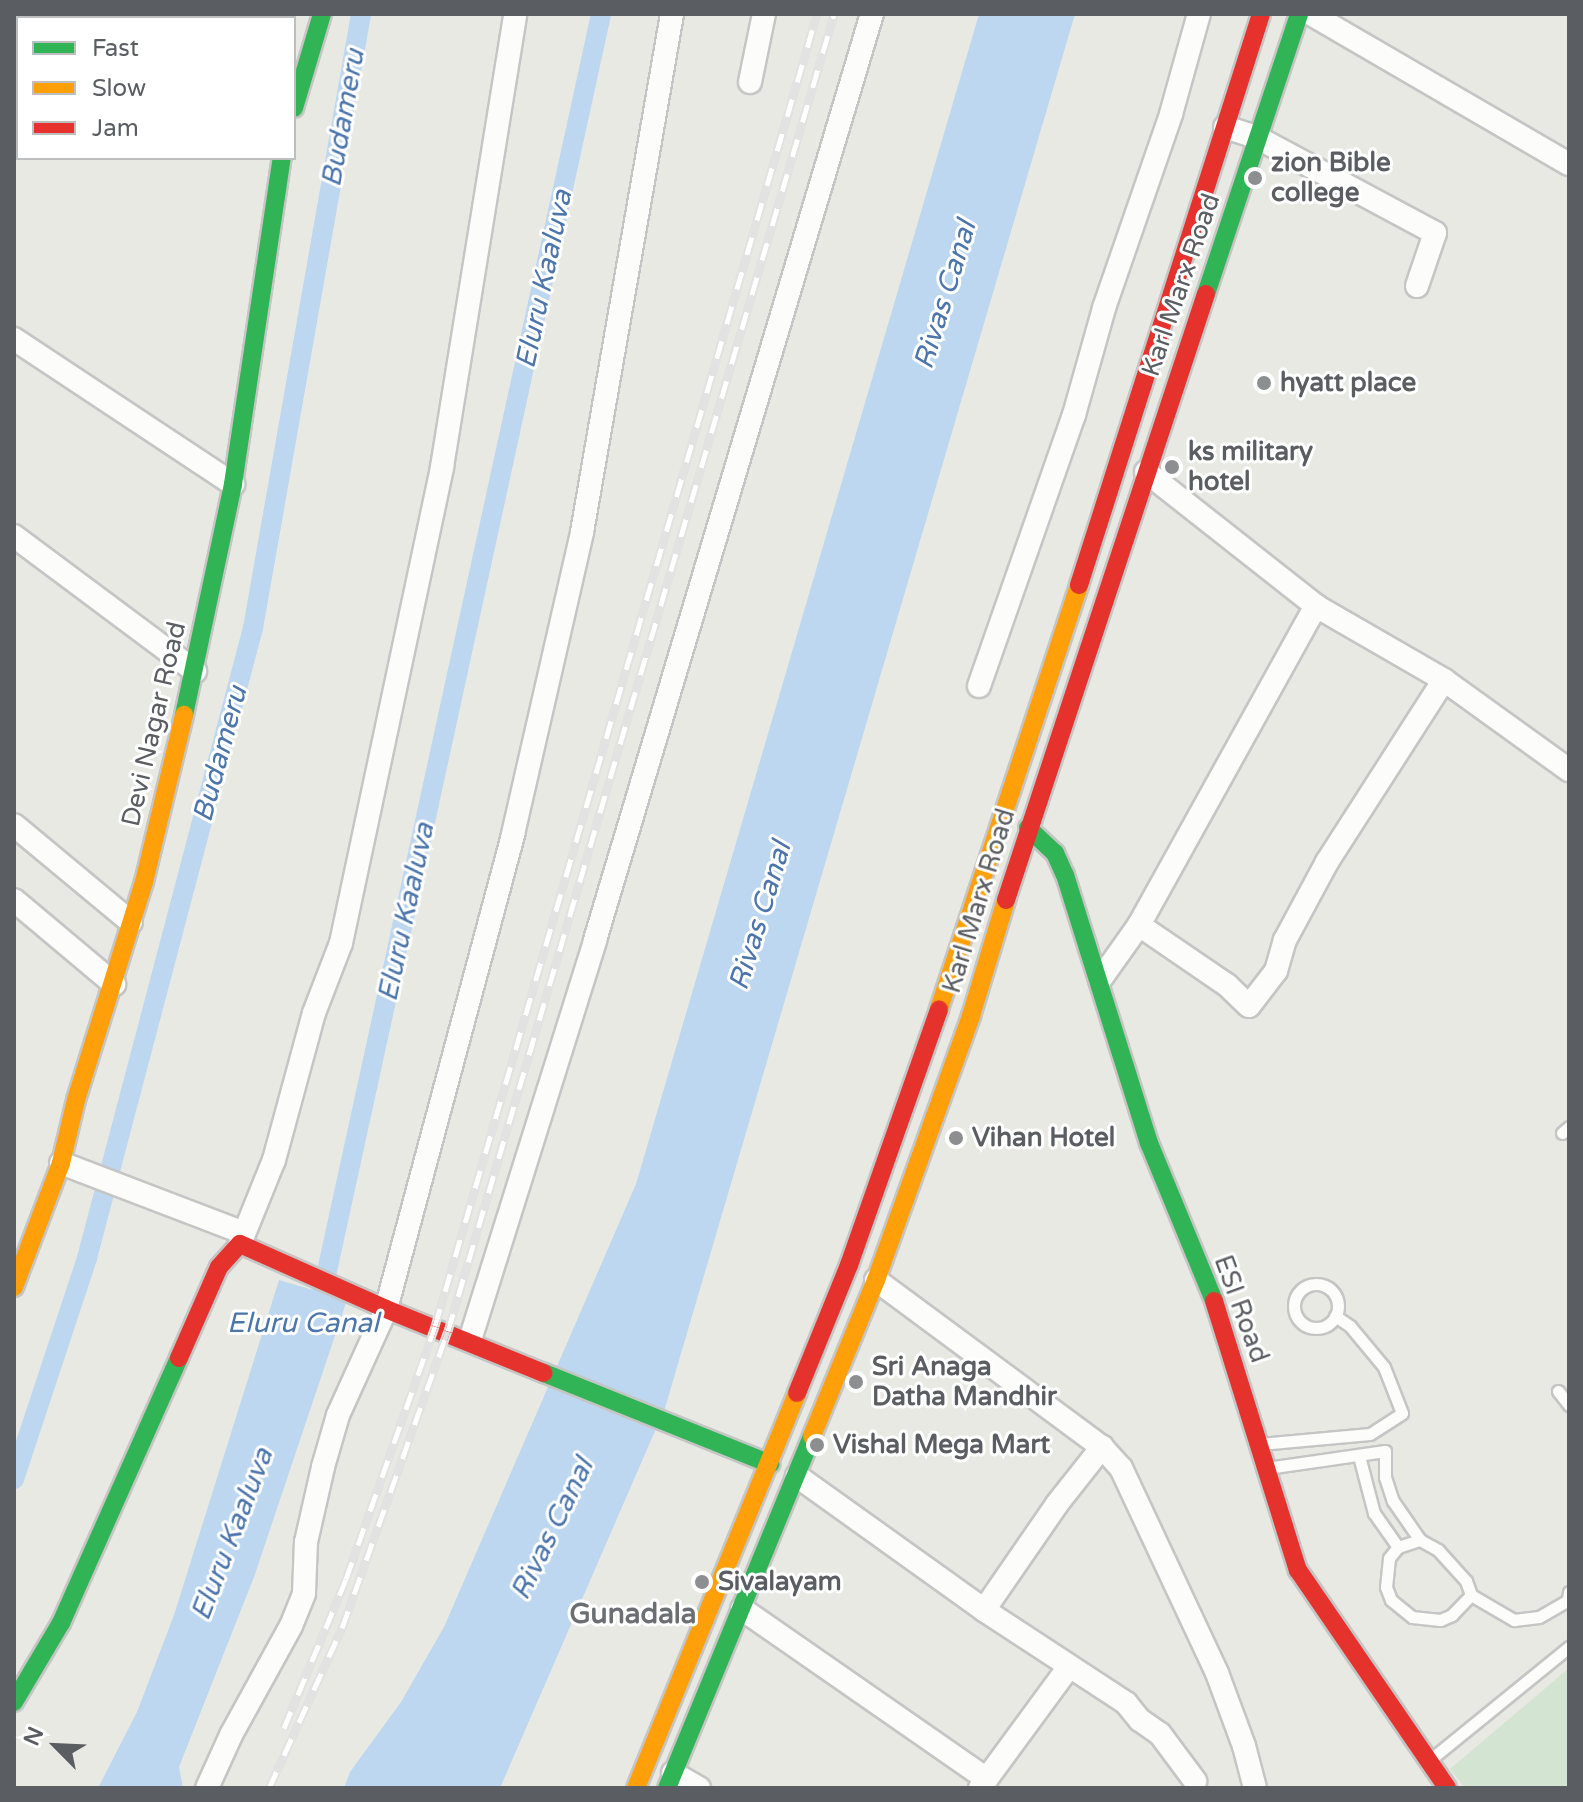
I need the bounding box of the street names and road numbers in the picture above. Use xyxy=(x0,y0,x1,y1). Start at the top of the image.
street label: Karl Marx Road xyxy=(1135,190,1227,380)
street label: Devi Nagar Road xyxy=(115,619,193,829)
street label: Karl Marx Road xyxy=(936,805,1022,997)
street label: ESI Road xyxy=(1207,1251,1275,1367)

